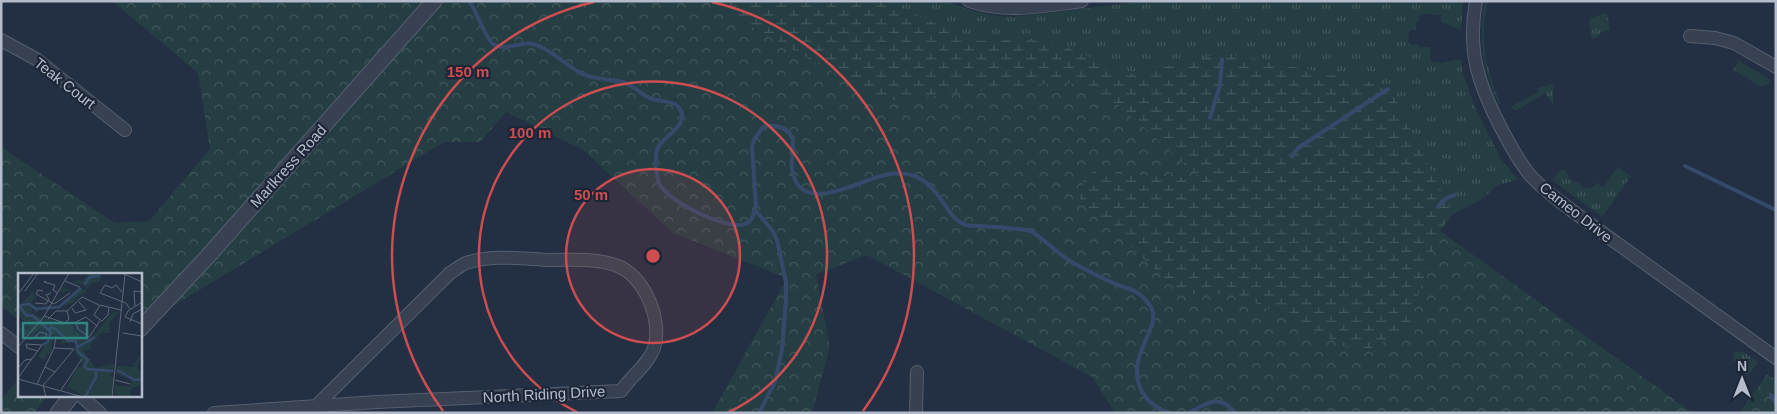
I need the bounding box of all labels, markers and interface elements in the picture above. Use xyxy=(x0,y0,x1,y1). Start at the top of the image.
street label: Teak Court xyxy=(31,54,99,113)
text: 150 m xyxy=(447,63,489,80)
street label: Marlkress Road xyxy=(247,121,329,211)
text: 100 m xyxy=(509,124,551,141)
street label: Cameo Drive xyxy=(1536,178,1616,246)
text: 50 m xyxy=(574,186,608,203)
centre of rings xyxy=(644,247,662,265)
inset map xyxy=(18,273,141,396)
north arrow xyxy=(1717,354,1767,404)
text: N xyxy=(1737,358,1747,374)
street label: North Riding Drive xyxy=(482,382,606,406)

